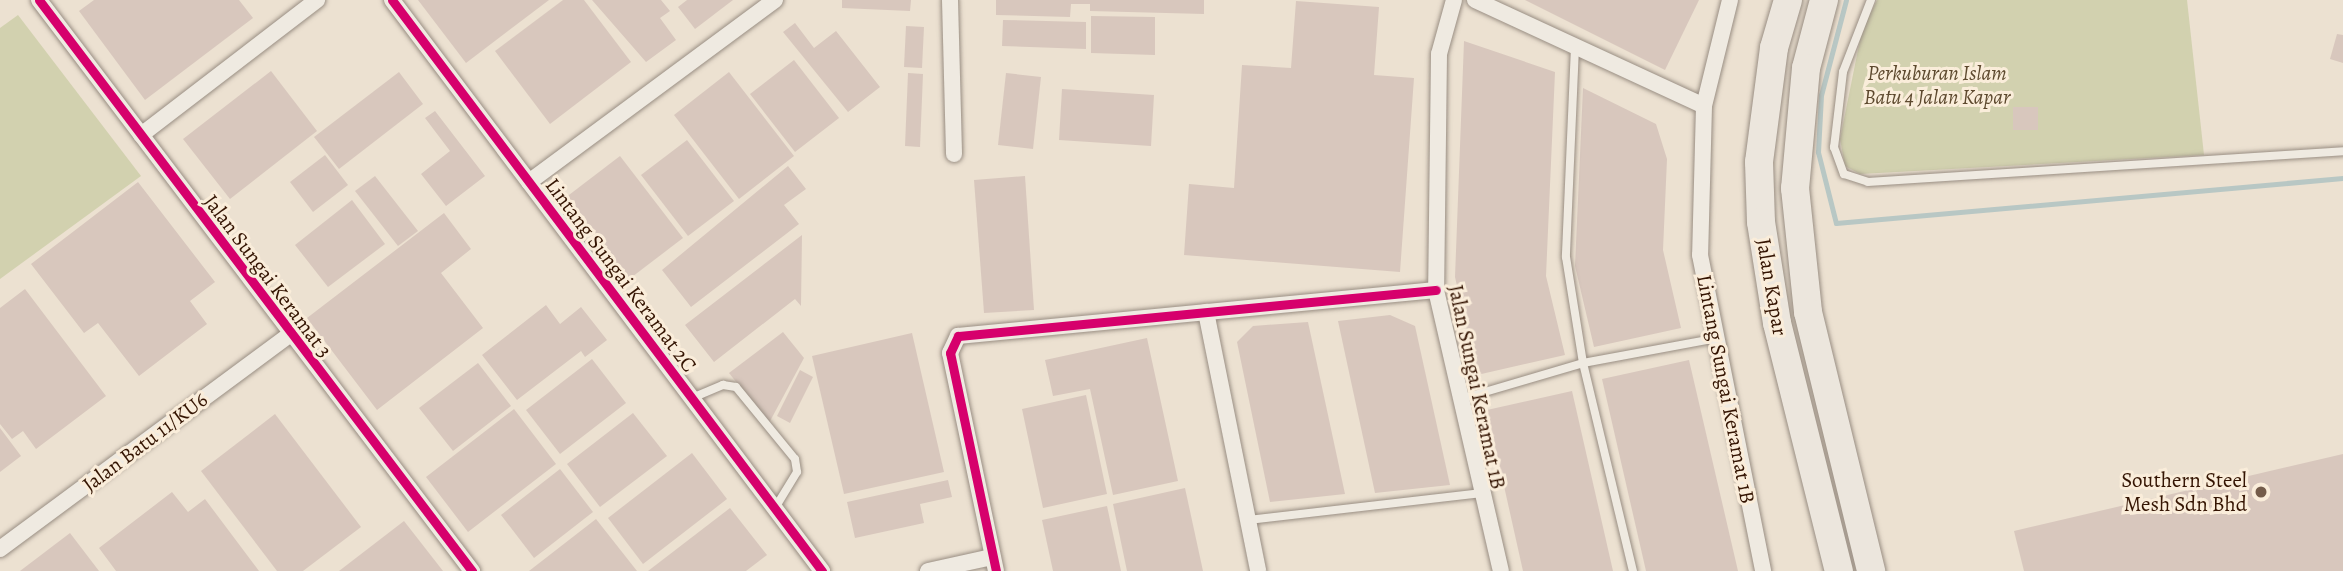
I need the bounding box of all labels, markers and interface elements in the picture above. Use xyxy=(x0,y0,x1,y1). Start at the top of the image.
park label: Perkuburan Islam Batu 4 Jalan Kapar xyxy=(1864,60,2010,110)
street label: Lintang Sungai Keramat 2C xyxy=(540,173,702,377)
street label: Jalan Sungai Keramat 3 xyxy=(199,190,337,362)
street label: Jalan Kapar xyxy=(1751,236,1793,338)
street label: Lintang Sungai Keramat 1B xyxy=(1691,272,1761,506)
street label: Jalan Sungai Keramat 1B xyxy=(1443,282,1511,492)
street label: Jalan Batu 11/KU6 xyxy=(78,387,212,497)
place label: Southern Steel Mesh Sdn Bhd xyxy=(2121,467,2247,517)
marker: Southern Steel Mesh Sdn Bhd xyxy=(2253,484,2269,500)

